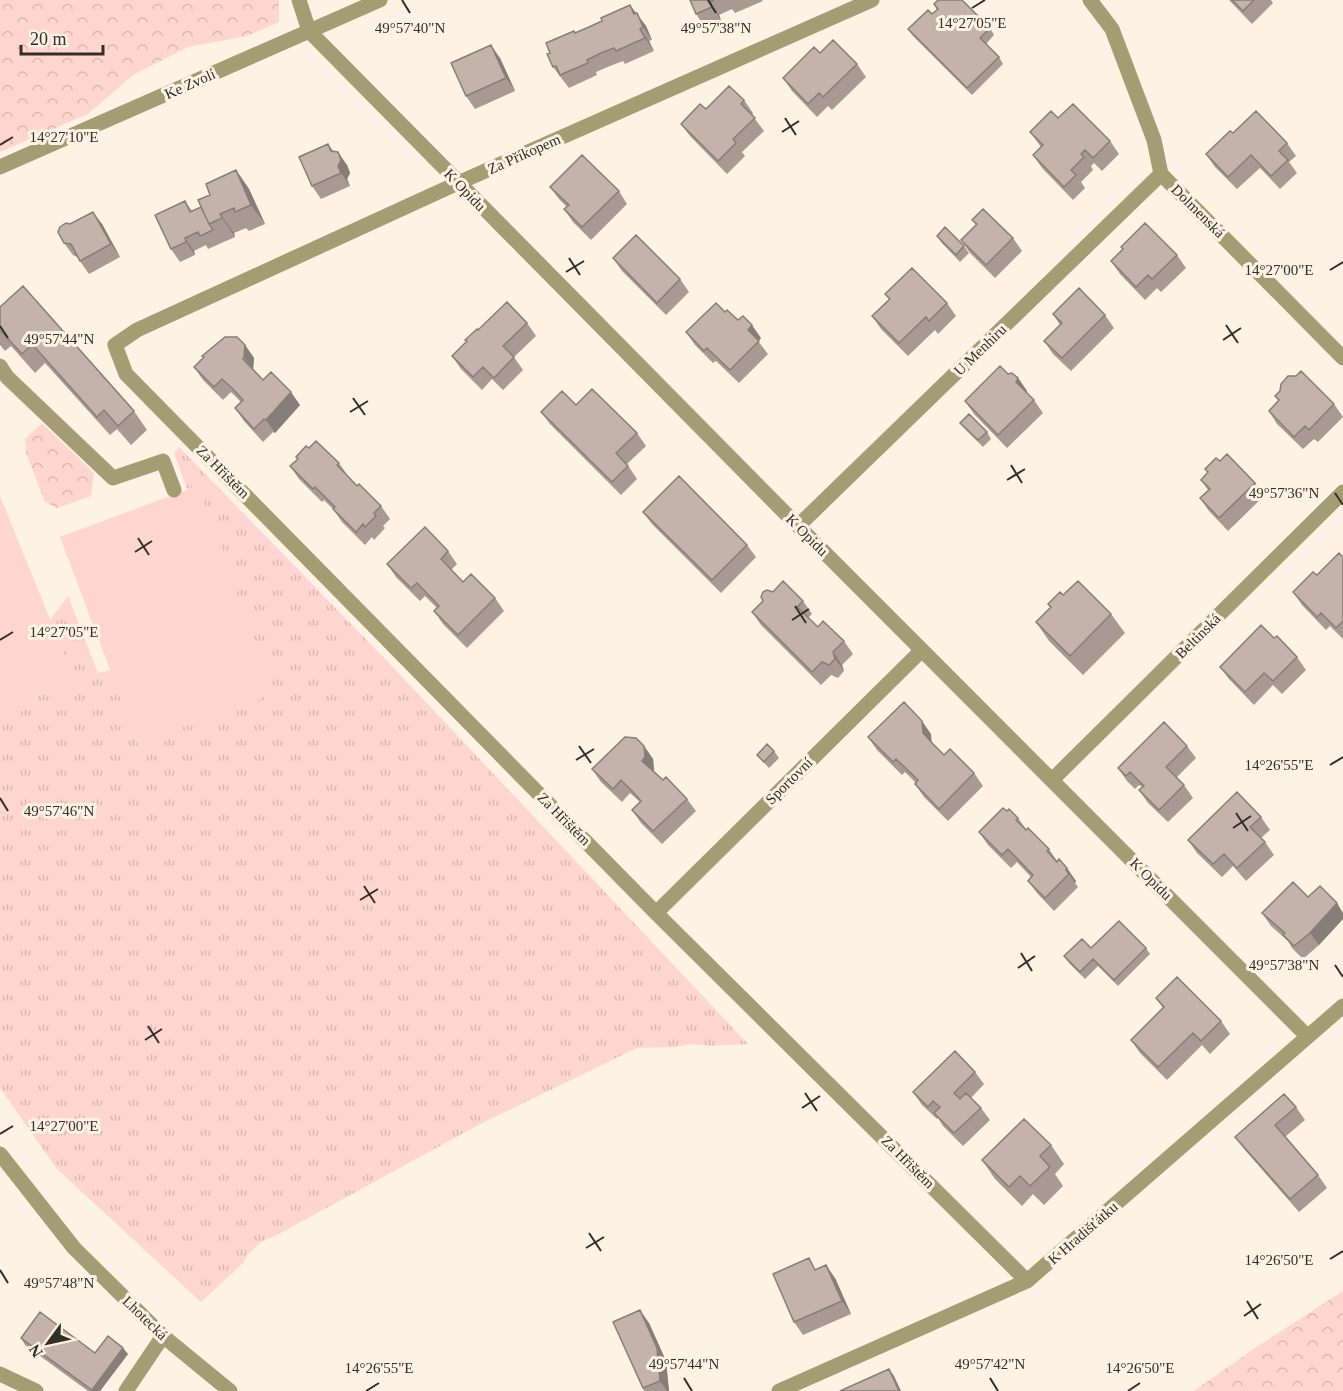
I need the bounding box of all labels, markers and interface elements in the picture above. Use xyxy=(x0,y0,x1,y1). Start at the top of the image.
text: 14°27'05"E xyxy=(938,15,1007,31)
scale bar xyxy=(21,18,104,56)
text: 49°57'40"N xyxy=(375,20,445,36)
text: 49°57'38"N xyxy=(681,20,751,36)
text: 20 m xyxy=(30,29,67,49)
street label: Ke Zvoli xyxy=(162,66,218,102)
text: 14°27'10"E xyxy=(30,129,99,145)
street label: Za Příkopem xyxy=(485,131,563,177)
street label: K Opidu xyxy=(441,166,489,215)
street label: Dolmenská xyxy=(1168,181,1228,241)
text: 14°27'00"E xyxy=(1245,262,1314,278)
street label: U Menhiru xyxy=(951,321,1010,379)
text: 49°57'44"N xyxy=(24,331,94,347)
street label: Za Hřištěm xyxy=(193,442,253,502)
text: 49°57'36"N xyxy=(1249,485,1319,501)
street label: K Opidu xyxy=(783,511,831,559)
street label: Beltinská xyxy=(1172,610,1224,662)
text: 14°27'05"E xyxy=(30,624,99,640)
street label: Sportovní xyxy=(762,754,816,808)
text: 14°26'55"E xyxy=(1245,757,1314,773)
street label: Za Hřištěm xyxy=(534,789,594,849)
text: 49°57'46"N xyxy=(24,803,94,819)
street label: K Opidu xyxy=(1127,855,1175,903)
text: 49°57'38"N xyxy=(1249,957,1319,973)
text: 14°27'00"E xyxy=(30,1118,99,1134)
street label: Za Hřištěm xyxy=(878,1132,938,1192)
street label: K Hradišťátku xyxy=(1045,1198,1121,1268)
text: 14°26'50"E xyxy=(1245,1252,1314,1268)
text: 49°57'48"N xyxy=(24,1275,94,1291)
street label: Lhotecká xyxy=(119,1293,171,1343)
north arrow xyxy=(18,1313,78,1373)
text: N xyxy=(25,1341,46,1360)
text: 49°57'44"N xyxy=(649,1356,719,1372)
text: 49°57'42"N xyxy=(955,1356,1025,1372)
text: 14°26'55"E xyxy=(345,1360,414,1376)
text: 14°26'50"E xyxy=(1106,1360,1175,1376)

